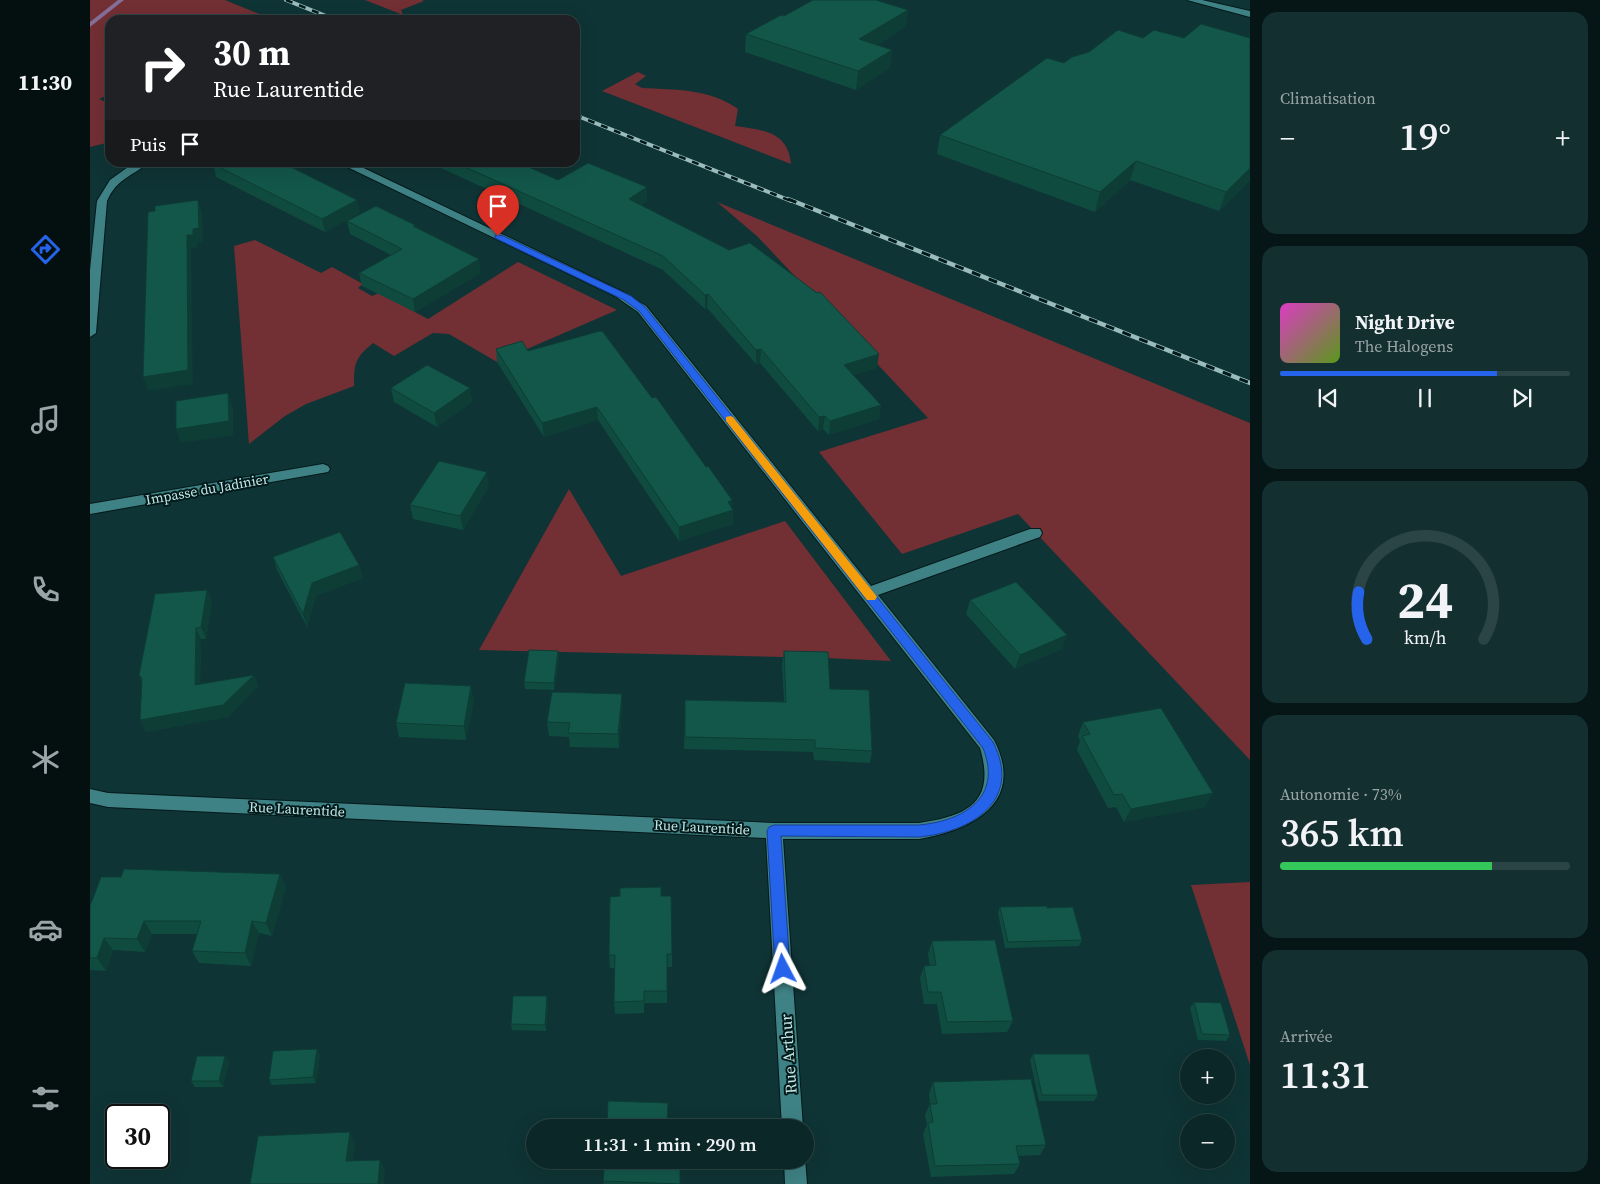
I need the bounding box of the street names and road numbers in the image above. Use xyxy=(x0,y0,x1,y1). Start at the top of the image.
street label: Impasse du Jadinier xyxy=(144,468,270,510)
street label: Rue Laurentide xyxy=(248,796,346,822)
street label: Rue Laurentide xyxy=(653,814,751,840)
street label: Rue Arthur xyxy=(774,1013,802,1095)

